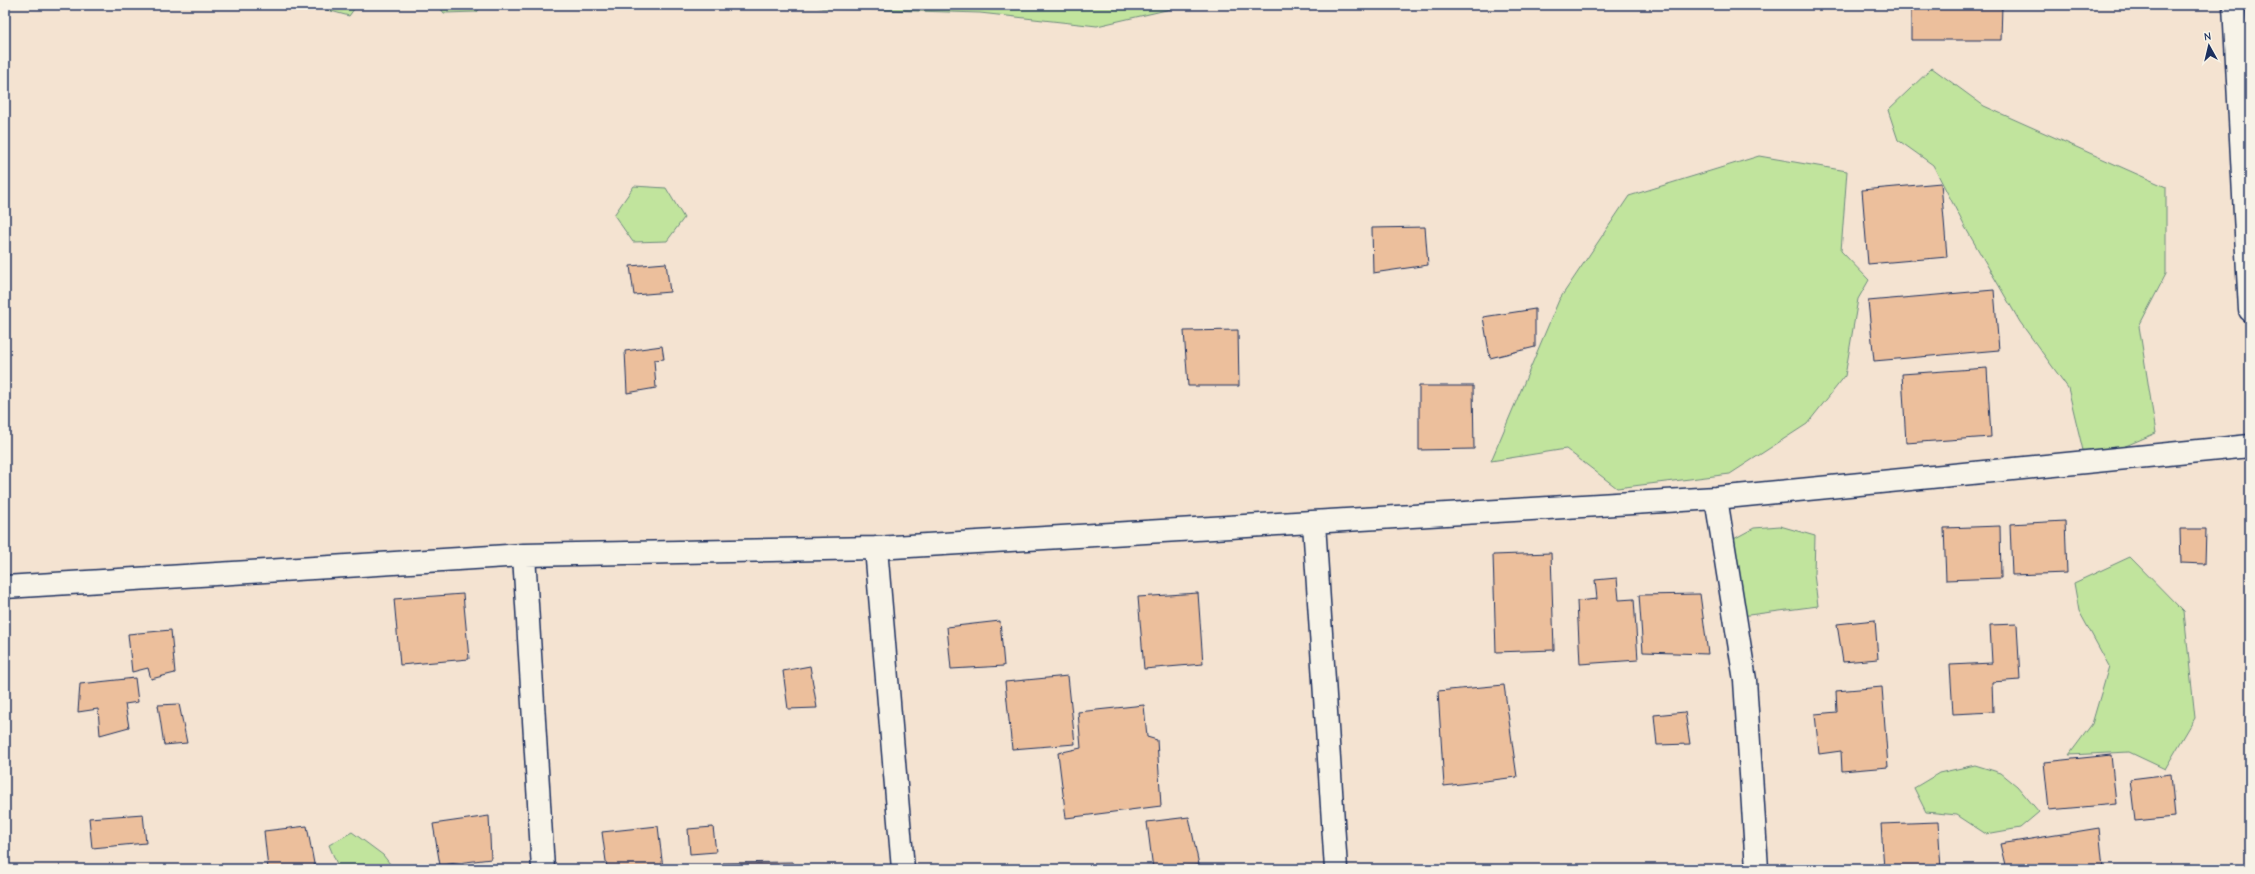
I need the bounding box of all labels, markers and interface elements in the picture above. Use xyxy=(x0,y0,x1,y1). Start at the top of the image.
north arrow xyxy=(2189,26,2229,66)
text: N xyxy=(2203,30,2212,44)

